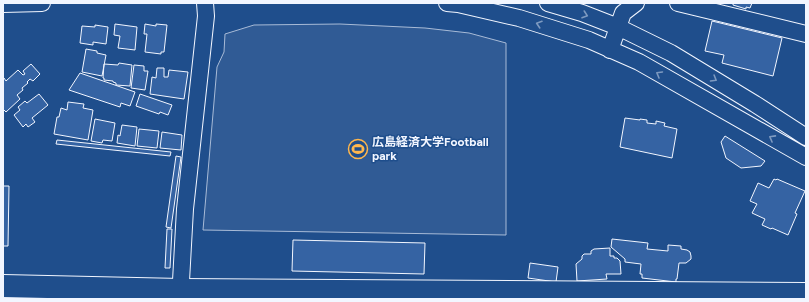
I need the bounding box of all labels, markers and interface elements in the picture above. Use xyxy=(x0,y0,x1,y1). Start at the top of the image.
one-way arrow xyxy=(581,10,588,18)
one-way arrow xyxy=(536,20,543,29)
one-way arrow xyxy=(656,71,663,78)
one-way arrow xyxy=(710,74,717,81)
place label: 広島経済大学Football park xyxy=(372,135,489,163)
one-way arrow xyxy=(769,135,776,142)
sports icon: 広島経済大学Football park xyxy=(347,138,369,160)

